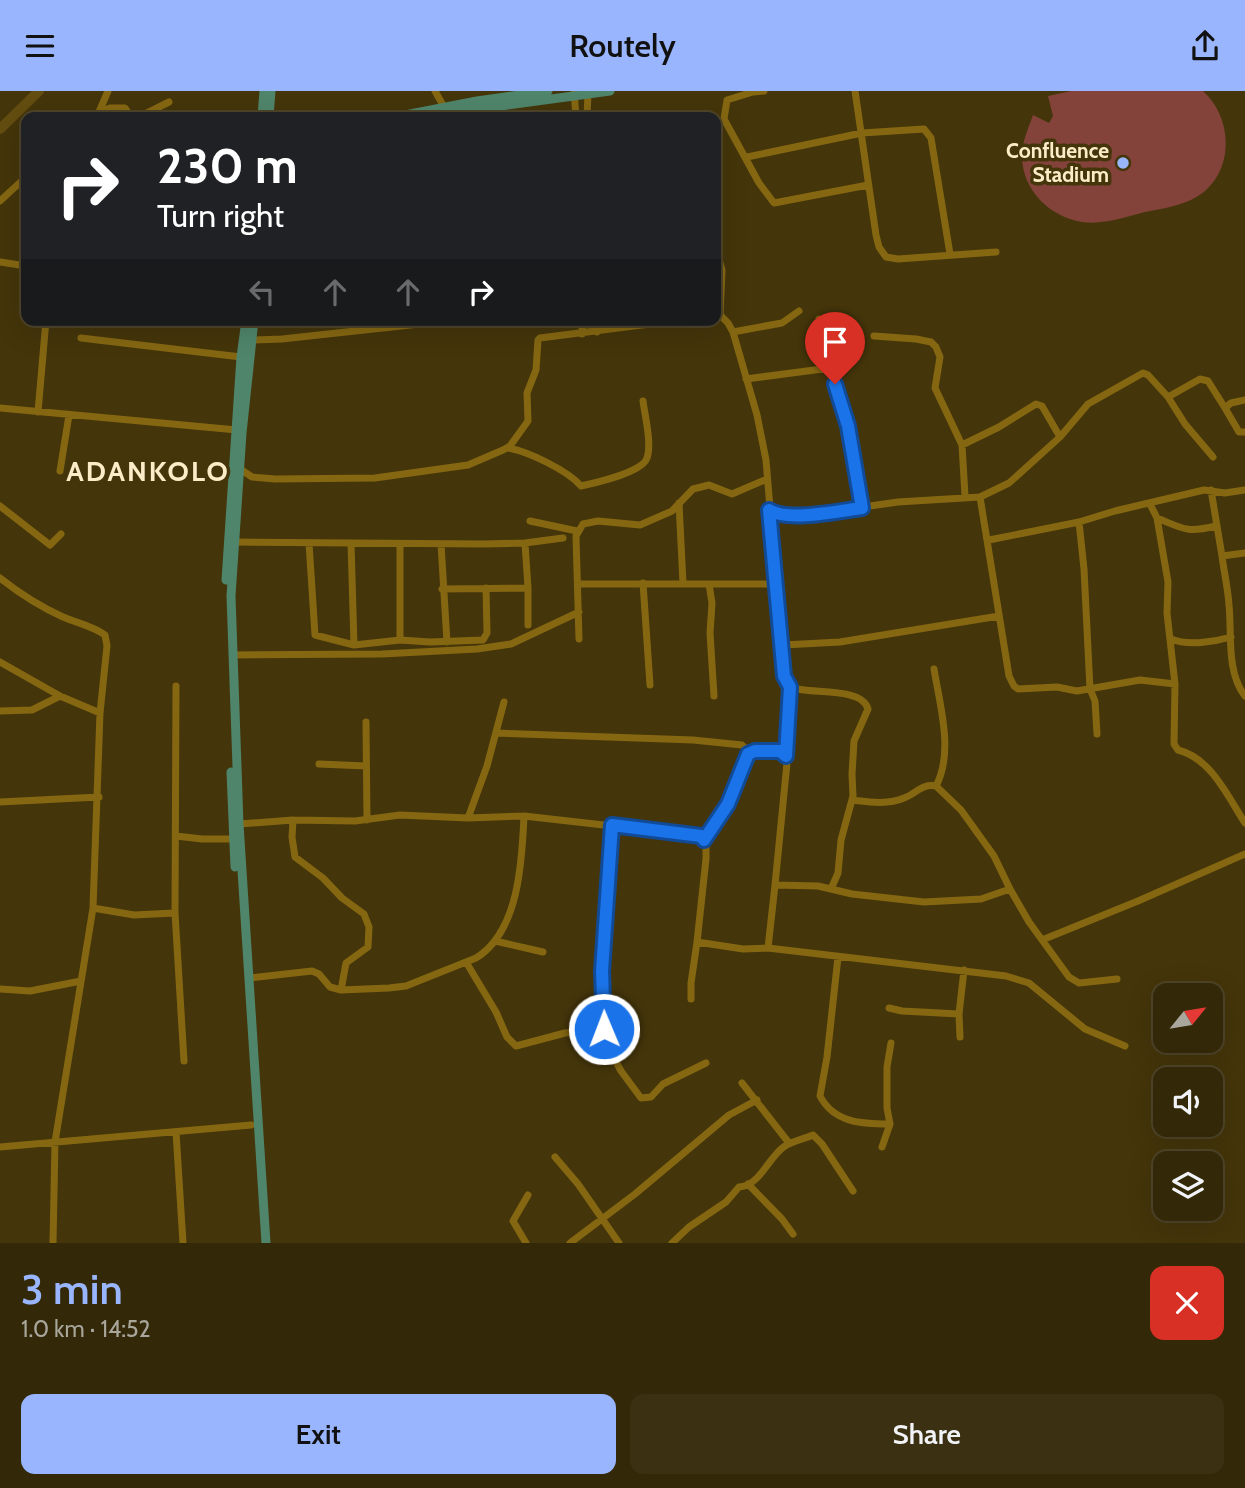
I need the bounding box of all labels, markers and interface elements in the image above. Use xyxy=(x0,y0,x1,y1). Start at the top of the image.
text: Routely xyxy=(569,26,676,65)
icon: menu xyxy=(21,27,59,65)
icon: share xyxy=(1186,27,1224,65)
text: 230 m xyxy=(157,136,298,195)
place label: Confluence Stadium xyxy=(1006,138,1109,187)
icon: right xyxy=(42,140,133,231)
marker: Confluence Stadium xyxy=(1115,155,1131,171)
text: Turn right xyxy=(157,196,284,235)
icon: left xyxy=(243,273,281,311)
icon: ahead xyxy=(316,273,354,311)
icon: ahead xyxy=(389,273,427,311)
icon: right xyxy=(462,273,500,311)
pin xyxy=(805,312,865,384)
icon: arrive xyxy=(816,323,854,361)
district label: ADANKOLO xyxy=(66,454,230,488)
north arrow xyxy=(1153,983,1223,1053)
map controls xyxy=(1153,983,1223,1221)
position arrow xyxy=(567,992,641,1066)
button: sound xyxy=(1153,1067,1223,1137)
button: layers xyxy=(1153,1151,1223,1221)
text: 3 min xyxy=(21,1263,123,1315)
button: close xyxy=(1150,1266,1224,1340)
text: 1.0 km · 14:52 xyxy=(21,1315,151,1343)
button: Exit xyxy=(21,1394,616,1474)
button: Share xyxy=(630,1394,1224,1474)

